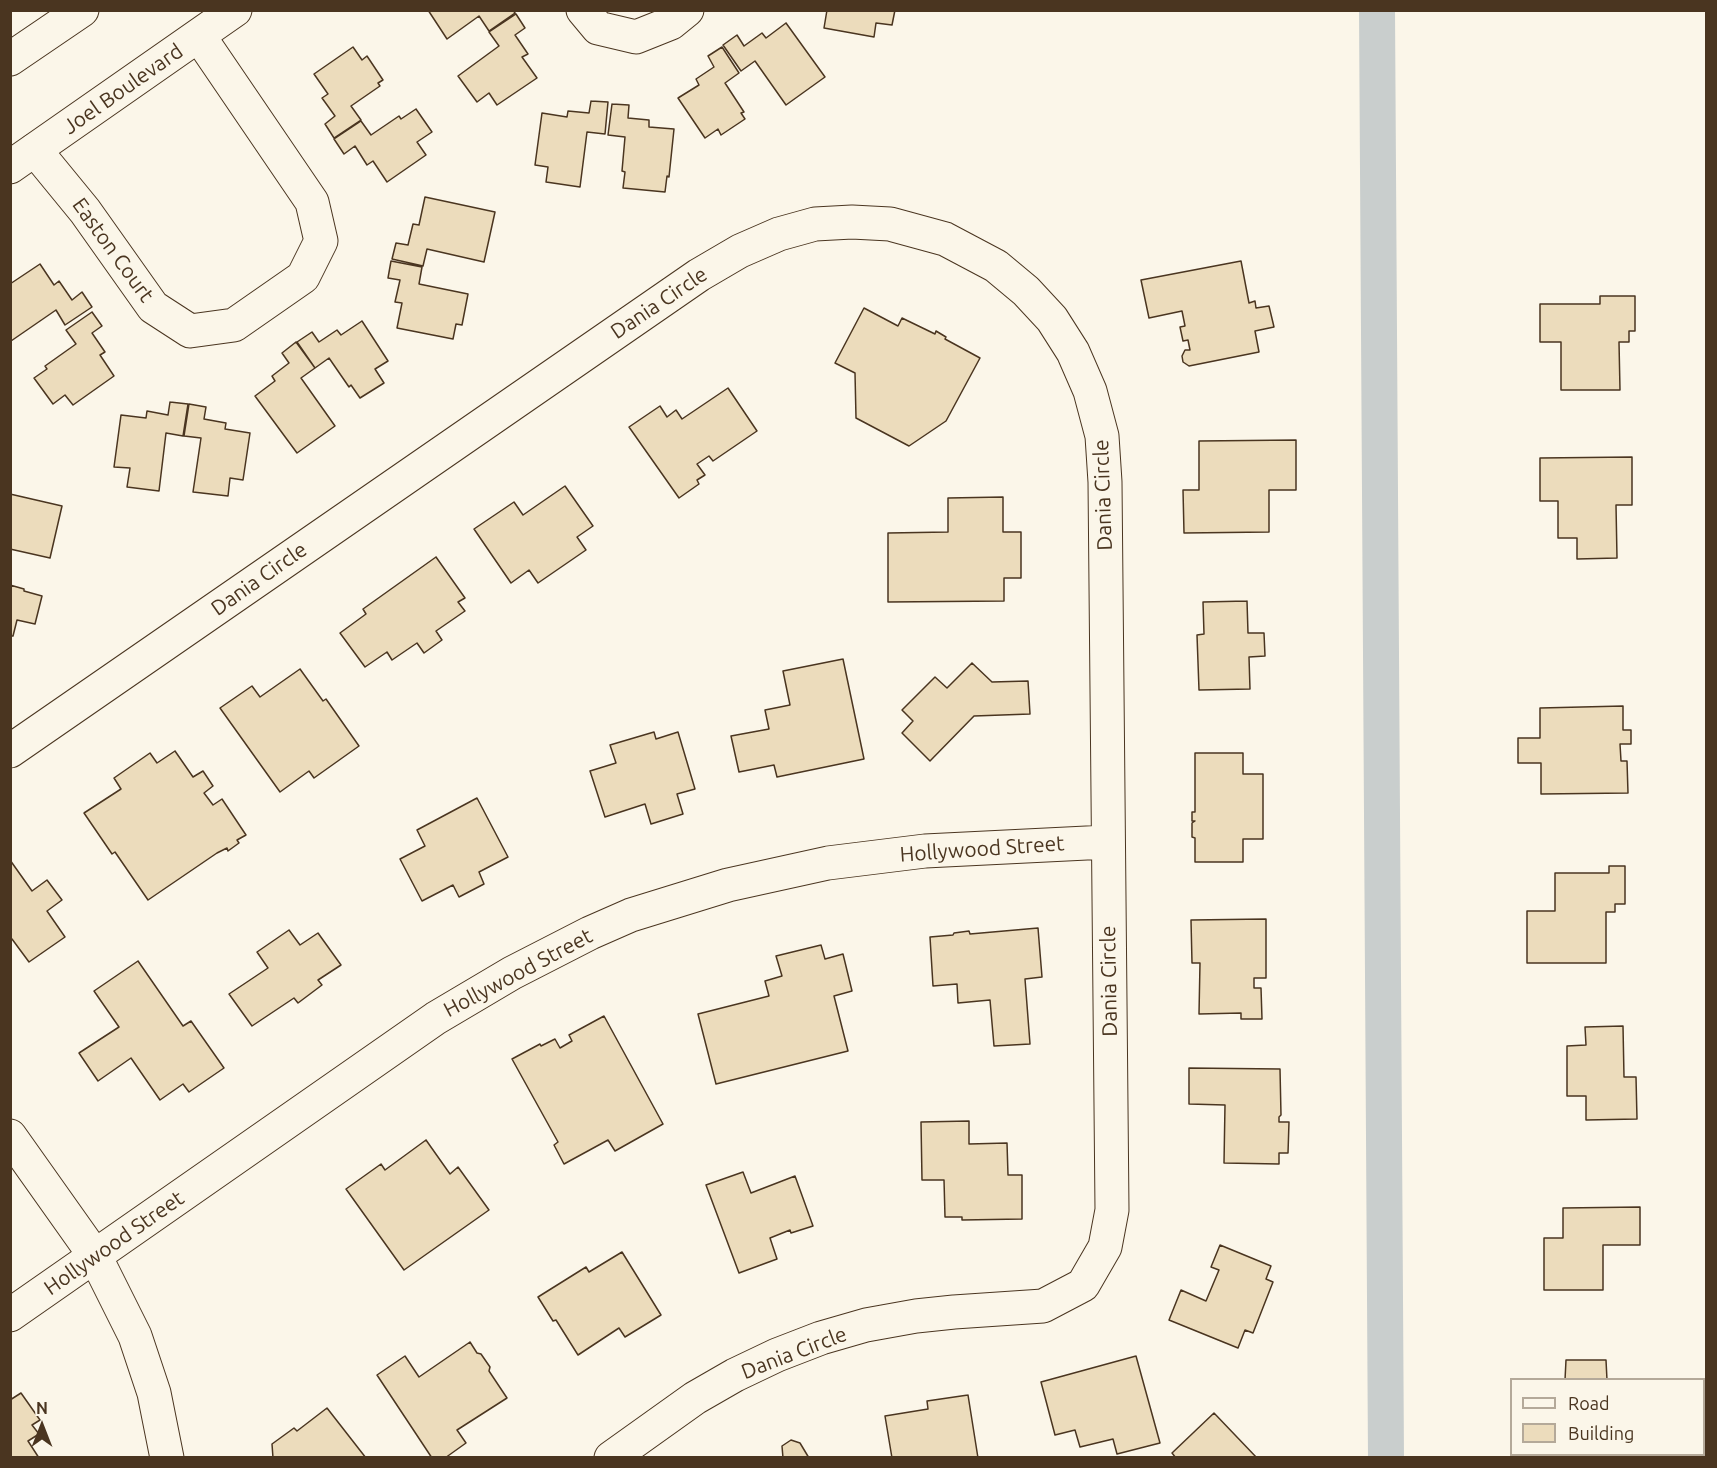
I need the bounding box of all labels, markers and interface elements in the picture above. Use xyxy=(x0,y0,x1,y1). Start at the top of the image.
street label: Joel Boulevard xyxy=(58,38,188,140)
street label: Easton Court xyxy=(67,193,159,307)
street label: Dania Circle xyxy=(606,261,712,345)
street label: Dania Circle xyxy=(1088,439,1118,551)
street label: Dania Circle xyxy=(206,537,312,621)
street label: Hollywood Street xyxy=(899,831,1065,867)
street label: Hollywood Street xyxy=(439,923,597,1023)
street label: Dania Circle xyxy=(1095,925,1123,1037)
street label: Hollywood Street xyxy=(39,1185,189,1301)
street label: Dania Circle xyxy=(738,1321,850,1385)
legend xyxy=(1510,1378,1705,1456)
text: Road xyxy=(1568,1393,1610,1413)
north arrow xyxy=(12,1396,72,1456)
text: N xyxy=(36,1399,48,1417)
text: Building xyxy=(1568,1423,1634,1443)

